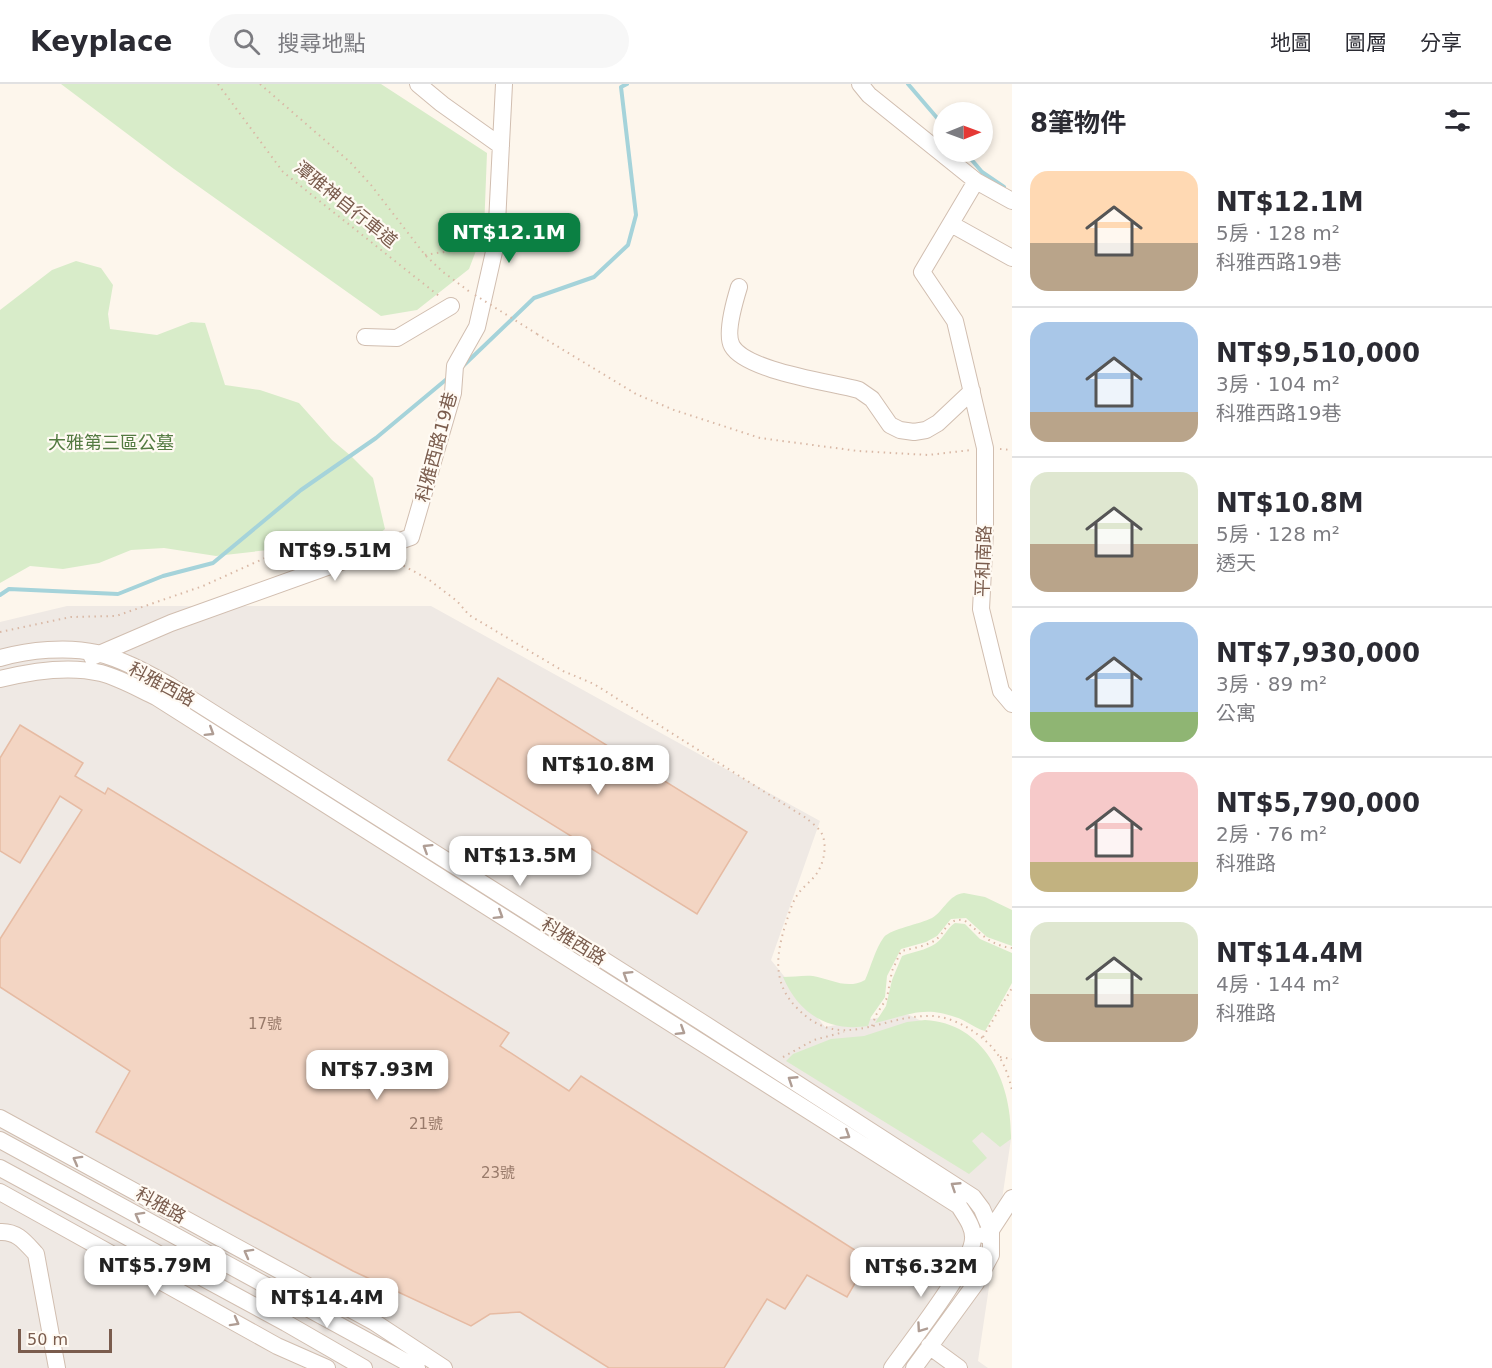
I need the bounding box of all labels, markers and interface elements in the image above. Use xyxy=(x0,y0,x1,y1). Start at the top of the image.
search box xyxy=(209,14,629,68)
text: Keyplace xyxy=(30,25,173,58)
icon: search xyxy=(230,25,263,58)
text: 搜尋地點 xyxy=(278,31,366,56)
text: 地圖 xyxy=(1270,31,1312,55)
text: 圖層 xyxy=(1345,31,1387,55)
text: 分享 xyxy=(1420,31,1462,55)
north arrow xyxy=(933,102,993,162)
map controls xyxy=(933,102,993,162)
icon: filters xyxy=(1441,104,1474,137)
text: 8筆物件 xyxy=(1030,108,1126,138)
street label: 潭雅神自行車道 xyxy=(290,156,402,252)
text: NT$12.1M xyxy=(1216,187,1364,217)
icon: home xyxy=(1078,195,1150,267)
pin: NT$12.1M xyxy=(447,213,571,264)
text: NT$12.1M xyxy=(452,220,566,244)
text: 5房 · 128 m² xyxy=(1216,221,1340,245)
text: 科雅西路19巷 xyxy=(1216,250,1341,274)
text: NT$9,510,000 xyxy=(1216,338,1420,368)
icon: home xyxy=(1078,346,1150,418)
text: 3房 · 104 m² xyxy=(1216,372,1340,396)
street label: 科雅西路19巷 xyxy=(411,390,461,504)
text: 科雅西路19巷 xyxy=(1216,401,1341,425)
park label: 大雅第三區公墓 xyxy=(48,432,174,453)
text: NT$10.8M xyxy=(1216,488,1364,518)
icon: home xyxy=(1078,496,1150,568)
text: 5房 · 128 m² xyxy=(1216,522,1340,546)
street label: 平和南路 xyxy=(971,525,995,597)
pin: NT$9.51M xyxy=(273,531,397,582)
text: NT$9.51M xyxy=(278,538,392,562)
text: 透天 xyxy=(1216,551,1256,575)
text: NT$7,930,000 xyxy=(1216,638,1420,668)
icon: home xyxy=(1078,646,1150,718)
street label: 科雅西路 xyxy=(125,658,199,710)
text: 3房 · 89 m² xyxy=(1216,672,1327,696)
text: 公寓 xyxy=(1216,701,1256,725)
one-way arrow xyxy=(204,724,214,736)
pin: NT$10.8M xyxy=(536,745,660,796)
text: NT$10.8M xyxy=(541,752,655,776)
text: NT$5,790,000 xyxy=(1216,788,1420,818)
icon: home xyxy=(1078,796,1150,868)
text: 2房 · 76 m² xyxy=(1216,822,1327,846)
pin: NT$13.5M xyxy=(458,836,582,887)
text: NT$13.5M xyxy=(463,843,577,867)
one-way arrow xyxy=(423,844,434,855)
text: 科雅路 xyxy=(1216,851,1276,875)
one-way arrow xyxy=(493,908,503,920)
street label: 科雅西路 xyxy=(538,913,610,969)
text: NT$14.4M xyxy=(1216,938,1364,968)
icon: home xyxy=(1078,946,1150,1018)
one-way arrow xyxy=(623,970,633,982)
text: 4房 · 144 m² xyxy=(1216,972,1340,996)
text: 科雅路 xyxy=(1216,1001,1276,1025)
house number: 17號 xyxy=(248,1015,282,1033)
one-way arrow xyxy=(674,1024,685,1035)
pin: NT$7.93M xyxy=(315,1050,439,1101)
text: NT$7.93M xyxy=(320,1057,434,1081)
one-way arrow xyxy=(787,1076,798,1087)
house number: 21號 xyxy=(409,1115,443,1133)
one-way arrow xyxy=(840,1127,850,1139)
one-way arrow xyxy=(73,1156,84,1167)
house number: 23號 xyxy=(481,1164,515,1182)
one-way arrow xyxy=(951,1182,962,1193)
street label: 科雅路 xyxy=(132,1183,190,1227)
one-way arrow xyxy=(135,1212,145,1223)
pin: NT$5.79M xyxy=(93,1246,217,1297)
pin: NT$6.32M xyxy=(859,1247,983,1298)
one-way arrow xyxy=(244,1249,255,1260)
text: NT$5.79M xyxy=(98,1253,212,1277)
text: NT$6.32M xyxy=(864,1254,978,1278)
pin: NT$14.4M xyxy=(265,1278,389,1329)
text: NT$14.4M xyxy=(270,1285,384,1309)
one-way arrow xyxy=(228,1315,239,1326)
one-way arrow xyxy=(917,1321,928,1332)
scale bar xyxy=(18,1326,112,1354)
text: 50 m xyxy=(27,1330,68,1349)

